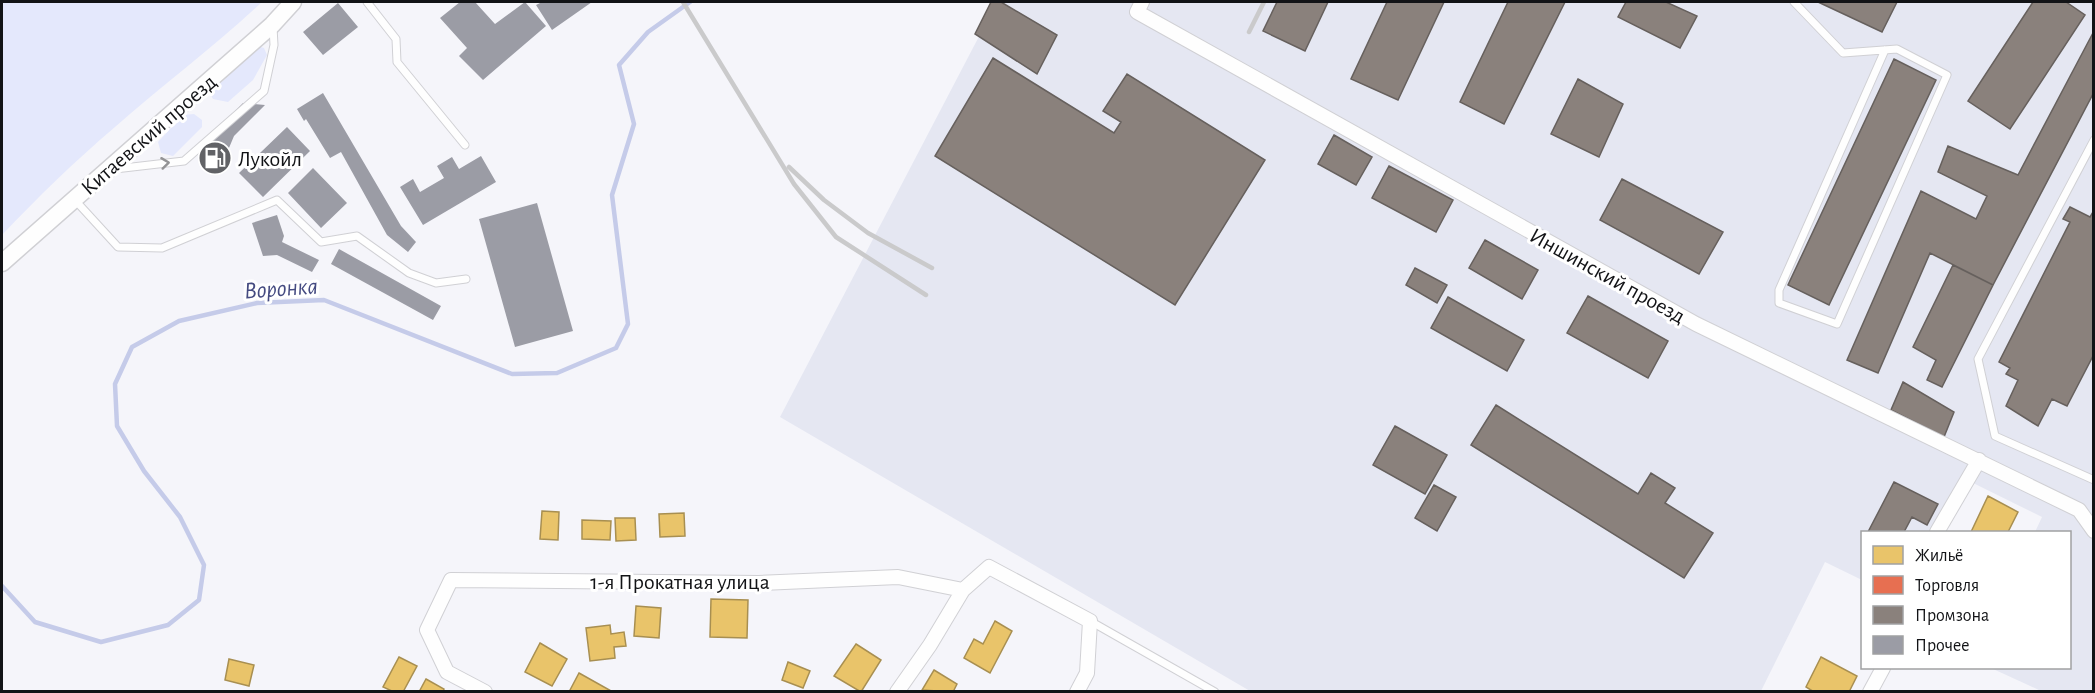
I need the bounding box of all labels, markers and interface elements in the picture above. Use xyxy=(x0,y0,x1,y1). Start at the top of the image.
street label: Китаевский проезд xyxy=(77,70,220,199)
fuel station icon: Лукойл xyxy=(197,140,233,176)
place label: Лукойл xyxy=(238,148,302,170)
one-way arrow xyxy=(160,157,169,170)
street label: Иншинский проезд xyxy=(1526,224,1689,328)
water label: Воронка xyxy=(244,274,319,304)
legend xyxy=(1861,531,2071,669)
text: Жильё xyxy=(1915,547,1963,565)
street label: 1-я Прокатная улица xyxy=(590,571,770,593)
text: Торговля xyxy=(1915,577,1979,595)
text: Промзона xyxy=(1915,607,1989,625)
text: Прочее xyxy=(1915,637,1970,655)

